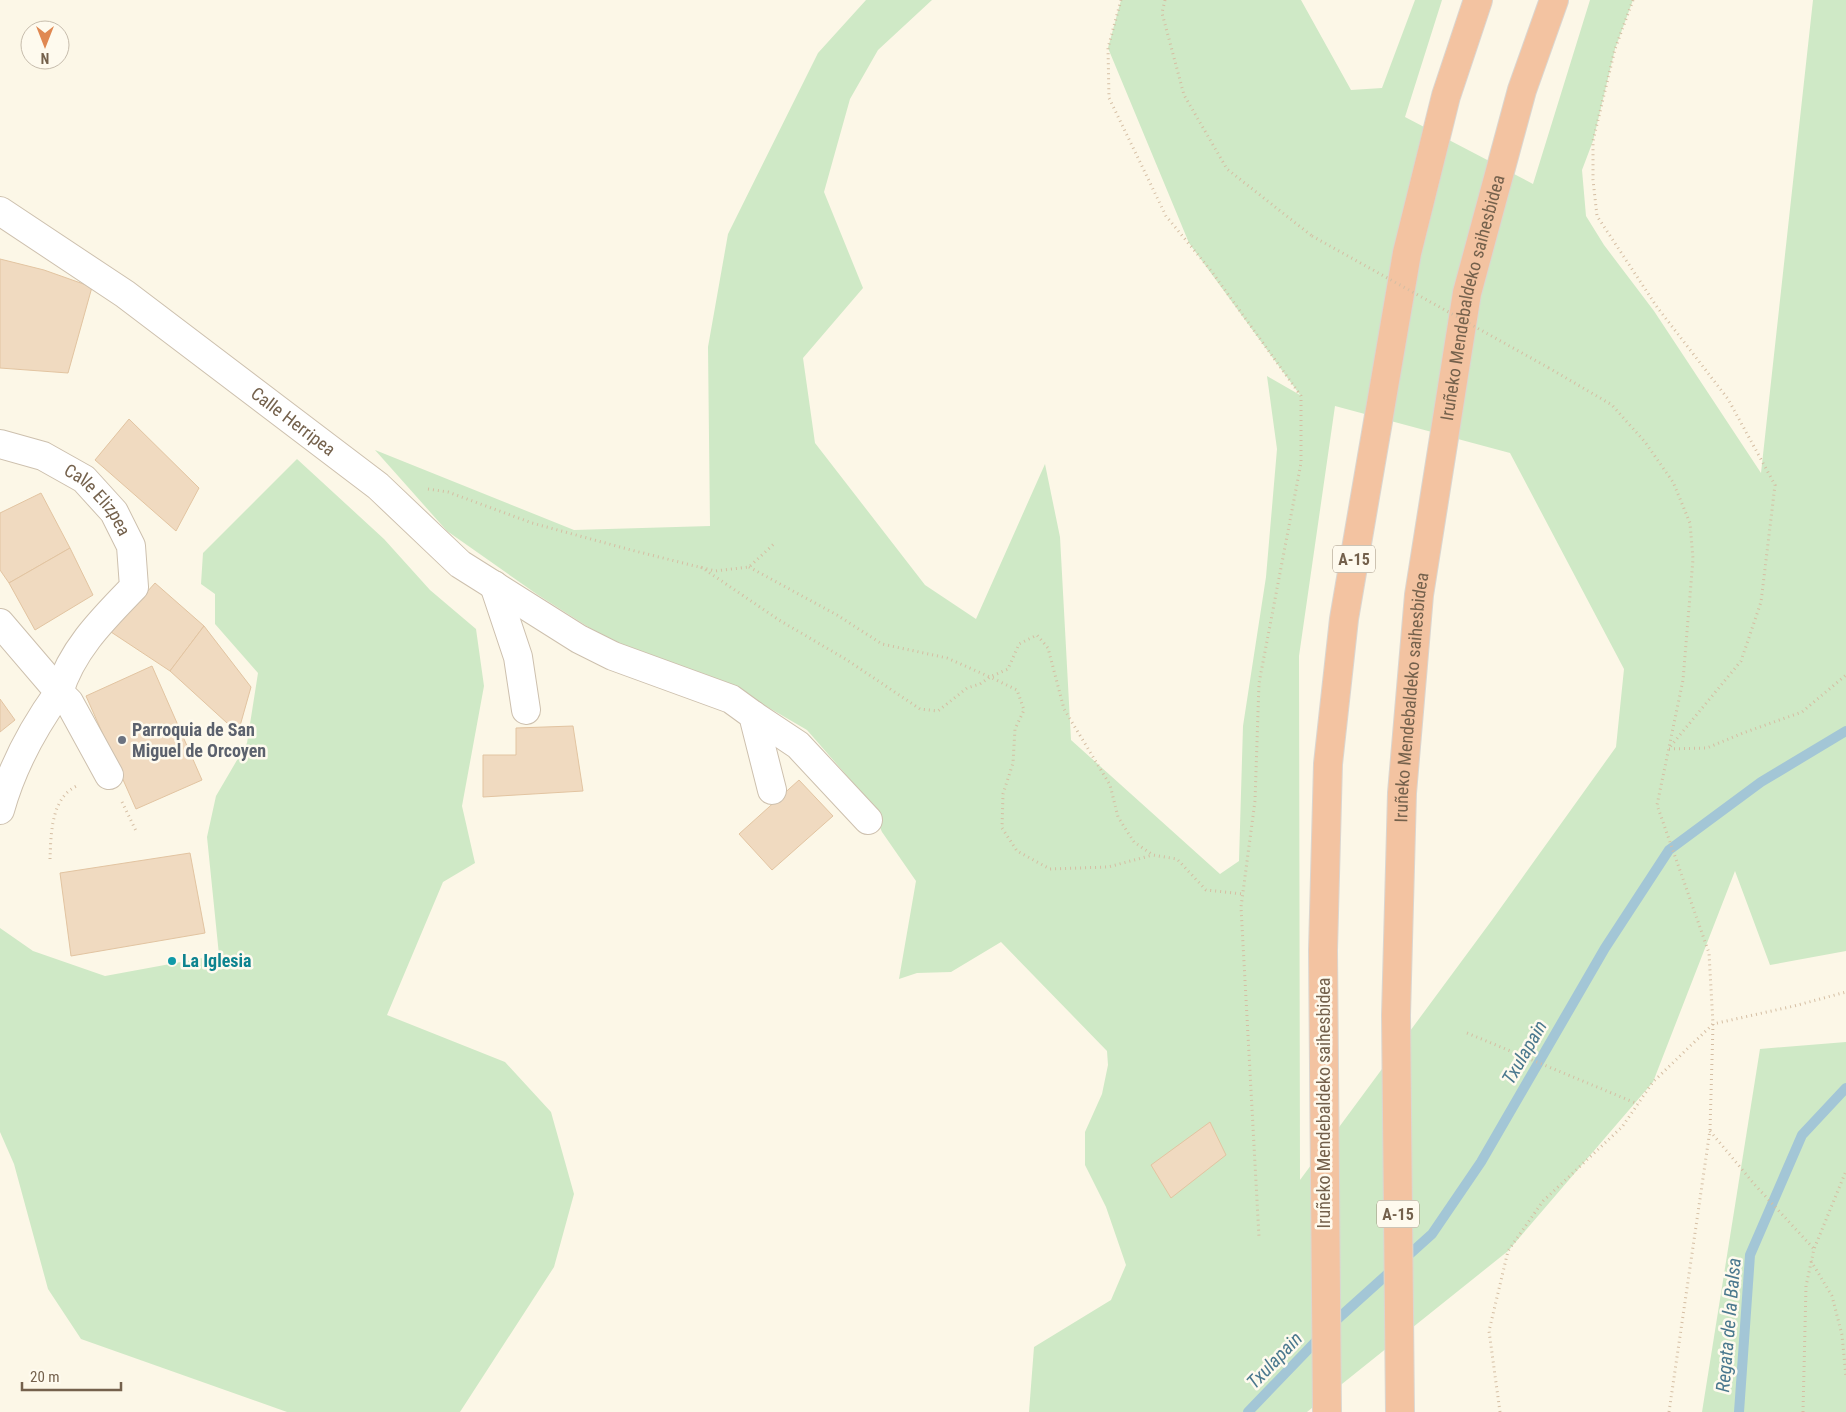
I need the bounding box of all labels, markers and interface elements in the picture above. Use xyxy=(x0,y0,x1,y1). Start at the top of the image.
north arrow xyxy=(20,20,70,70)
text: N xyxy=(41,50,49,66)
street label: Iruñeko Mendebaldeko saihesbidea xyxy=(1436,172,1509,422)
street label: Calle Herripea xyxy=(247,382,340,460)
street label: Calle Elizpea xyxy=(61,459,135,539)
road number: A-15 xyxy=(1333,546,1375,572)
street label: Iruñeko Mendebaldeko saihesbidea xyxy=(1390,571,1432,823)
place label: Parroquia de San Miguel de Orcoyen xyxy=(132,719,266,761)
marker: Parroquia de San Miguel de Orcoyen xyxy=(116,734,128,746)
place label: La Iglesia xyxy=(182,950,252,971)
marker: La Iglesia xyxy=(166,955,178,967)
street label: Iruñeko Mendebaldeko saihesbidea xyxy=(1313,978,1334,1228)
water label: Txulapain xyxy=(1497,1016,1552,1088)
road number: A-15 xyxy=(1377,1200,1419,1228)
water label: Regata de la Balsa xyxy=(1711,1257,1746,1393)
water label: Txulapain xyxy=(1242,1327,1307,1394)
scale bar xyxy=(22,1360,121,1392)
text: 20 m xyxy=(30,1368,60,1386)

